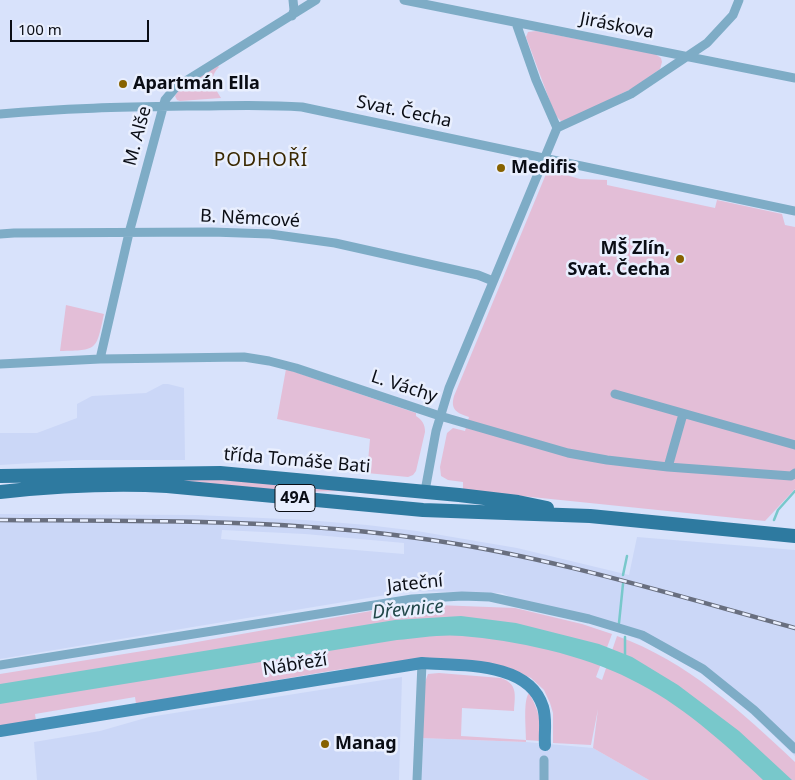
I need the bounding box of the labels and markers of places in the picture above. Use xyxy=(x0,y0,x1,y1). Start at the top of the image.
place label: Apartmán Ella xyxy=(133,73,260,95)
marker: Apartmán Ella xyxy=(117,78,129,90)
place label: Medifis xyxy=(511,157,577,179)
marker: Medifis xyxy=(495,162,507,174)
place label: MŠ Zlín, Svat. Čecha xyxy=(567,238,670,280)
marker: MŠ Zlín, Svat. Čecha xyxy=(674,253,686,265)
place label: Manag xyxy=(335,733,397,755)
marker: Manag xyxy=(319,738,331,750)

